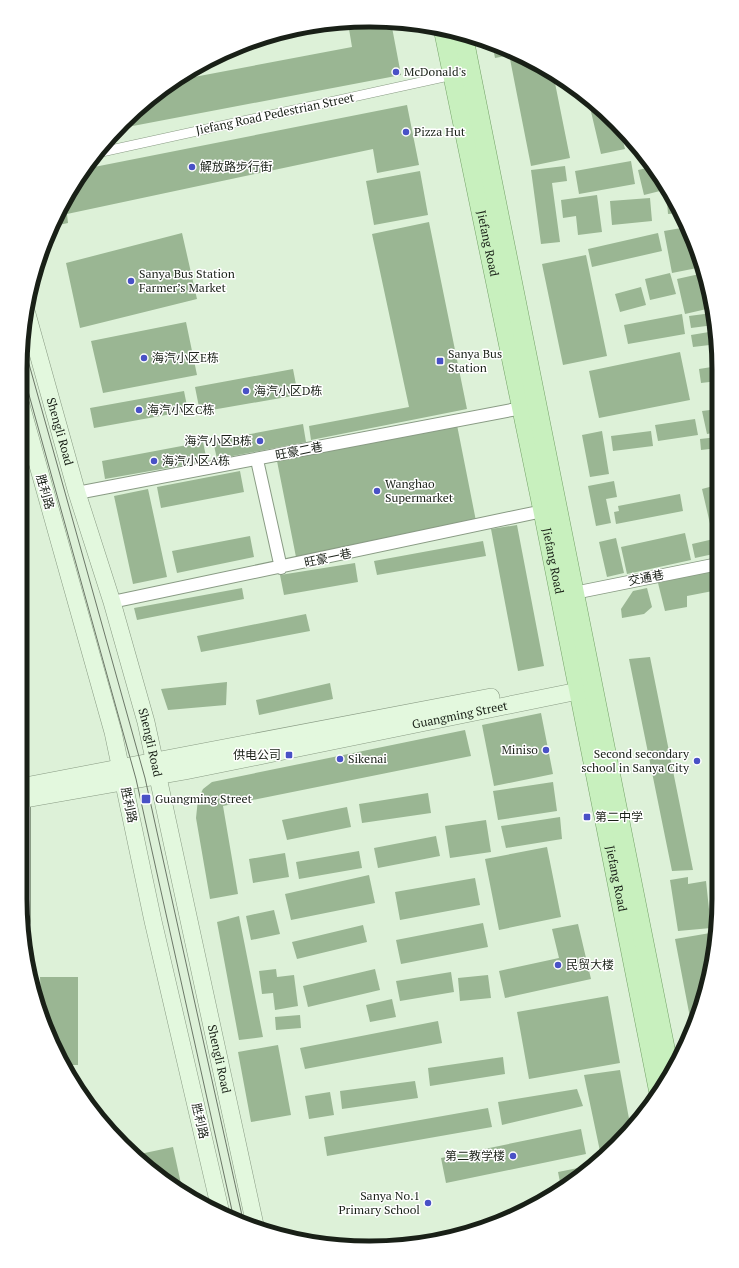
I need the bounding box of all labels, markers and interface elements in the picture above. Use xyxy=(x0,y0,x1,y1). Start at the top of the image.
place label: McDonald's xyxy=(404,64,466,79)
marker: McDonald's xyxy=(391,67,401,77)
street label: Jiefang Road Pedestrian Street xyxy=(194,89,356,138)
place label: Pizza Hut xyxy=(414,124,466,139)
marker: Pizza Hut xyxy=(401,127,411,137)
place label: 解放路步行街 xyxy=(200,159,272,174)
marker: 解放路步行街 xyxy=(187,162,197,172)
street label: Jiefang Road xyxy=(474,209,502,278)
place label: Sanya Bus Station Farmer’s Market xyxy=(139,266,235,295)
marker: Sanya Bus Station Farmer’s Market xyxy=(126,276,136,286)
place label: Sanya Bus Station xyxy=(448,346,502,375)
place label: 海汽小区E栋 xyxy=(152,350,219,365)
marker: 海汽小区E栋 xyxy=(139,353,149,363)
marker: Sanya Bus Station xyxy=(435,356,445,366)
place label: 海汽小区D栋 xyxy=(254,383,323,398)
marker: 海汽小区D栋 xyxy=(241,386,251,396)
street label: Shengli Road xyxy=(44,396,77,467)
place label: 海汽小区C栋 xyxy=(147,402,215,417)
marker: 海汽小区C栋 xyxy=(134,405,144,415)
place label: 海汽小区B栋 xyxy=(185,433,252,448)
marker: 海汽小区B栋 xyxy=(255,436,265,446)
street label: 旺豪二巷 xyxy=(274,439,324,462)
place label: 海汽小区A栋 xyxy=(162,453,230,468)
marker: 海汽小区A栋 xyxy=(149,456,159,466)
street label: 胜利路 xyxy=(33,472,58,511)
place label: Wanghao Supermarket xyxy=(385,476,454,505)
marker: Wanghao Supermarket xyxy=(372,486,382,496)
street label: Jiefang Road xyxy=(539,526,567,595)
street label: 旺豪一巷 xyxy=(303,545,353,570)
street label: 交通巷 xyxy=(627,567,665,588)
street label: Guangming Street xyxy=(411,697,509,732)
street label: Shengli Road xyxy=(135,706,166,778)
place label: Miniso xyxy=(501,742,538,757)
marker: Miniso xyxy=(541,745,551,755)
place label: Second secondary school in Sanya City xyxy=(581,746,690,775)
place label: 供电公司 xyxy=(233,747,281,762)
marker: 供电公司 xyxy=(284,750,294,760)
place label: Sikenai xyxy=(348,751,387,766)
marker: Sikenai xyxy=(335,754,345,764)
marker: Second secondary school in Sanya City xyxy=(692,756,702,766)
street label: 胜利路 xyxy=(118,786,141,824)
place label: Guangming Street xyxy=(155,791,253,806)
marker: Guangming Street xyxy=(140,793,152,805)
place label: 第二中学 xyxy=(595,809,643,824)
marker: 第二中学 xyxy=(582,812,592,822)
street label: Jiefang Road xyxy=(603,844,631,913)
place label: 民贸大楼 xyxy=(566,957,614,972)
marker: 民贸大楼 xyxy=(553,960,563,970)
street label: Shengli Road xyxy=(205,1023,234,1095)
street label: 胜利路 xyxy=(189,1102,212,1140)
place label: 第二教学楼 xyxy=(445,1148,505,1163)
marker: 第二教学楼 xyxy=(508,1151,518,1161)
place label: Sanya No.1 Primary School xyxy=(338,1188,420,1217)
marker: Sanya No.1 Primary School xyxy=(423,1198,433,1208)

